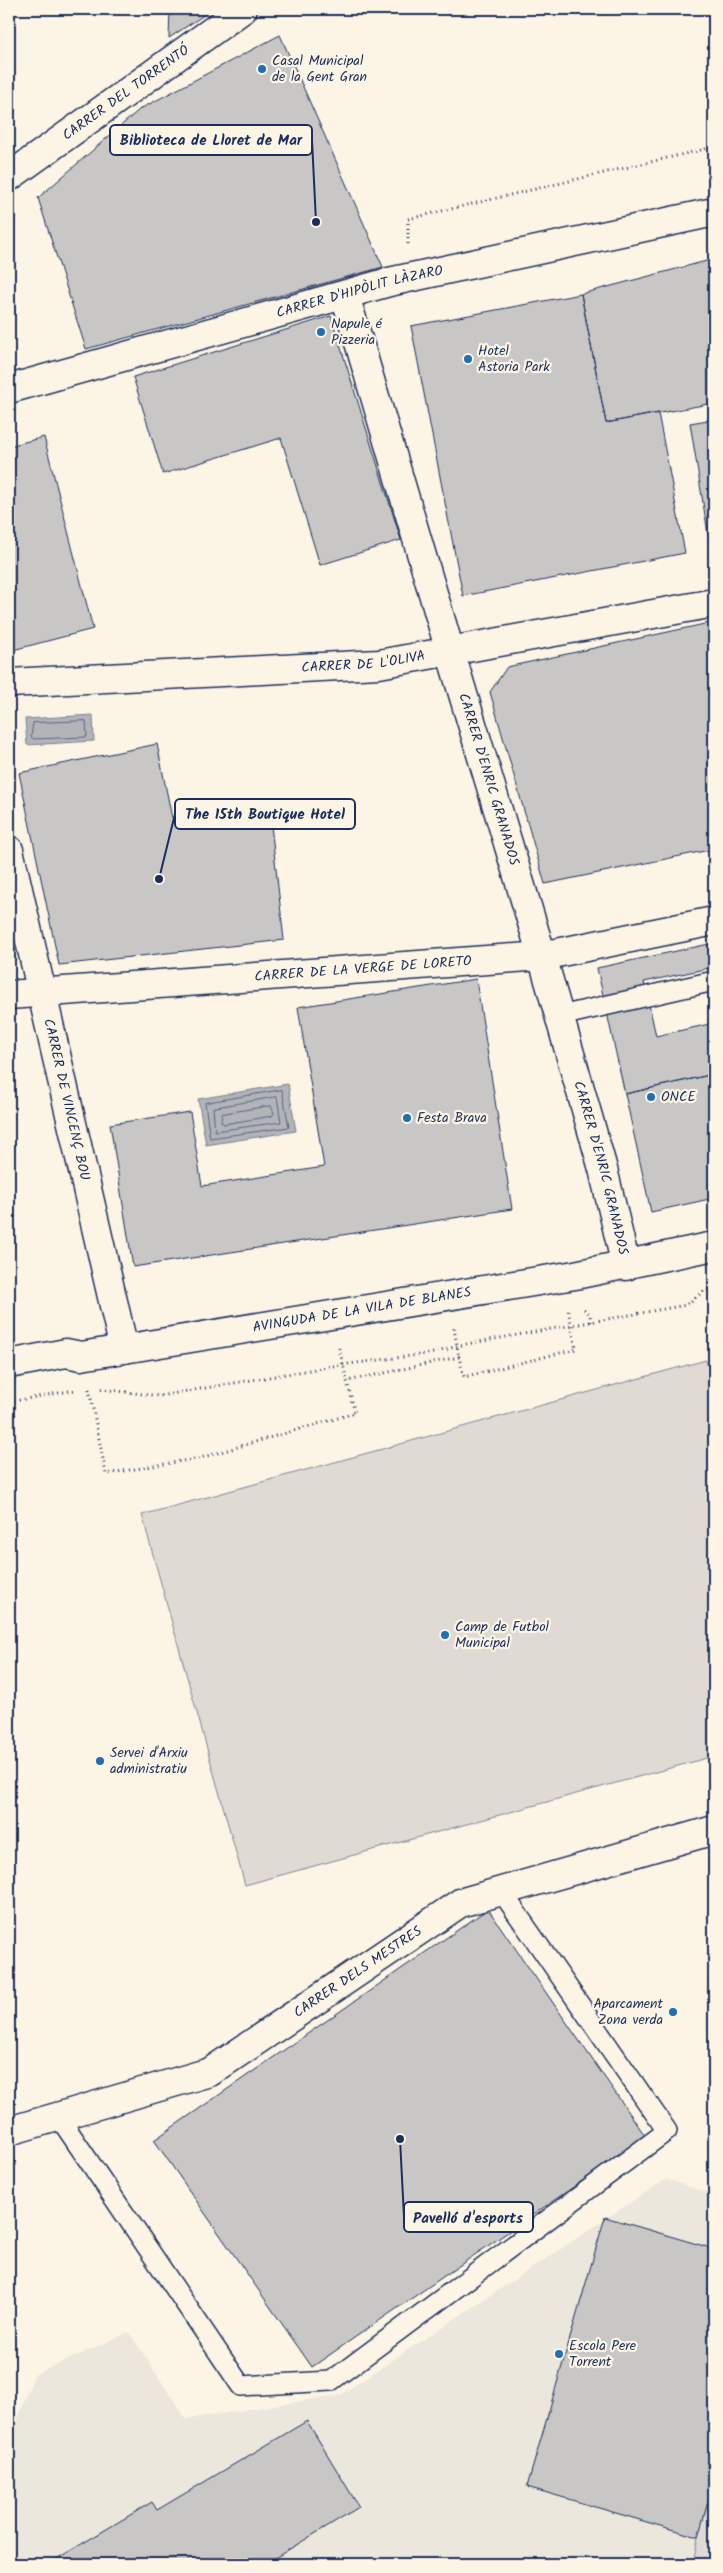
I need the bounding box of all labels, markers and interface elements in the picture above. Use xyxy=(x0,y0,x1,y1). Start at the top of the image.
street label: CARRER DEL TORRENTÓ xyxy=(58,39,195,146)
place label: Casal Municipal de la Gent Gran xyxy=(272,50,367,88)
marker: Casal Municipal de la Gent Gran xyxy=(256,63,268,75)
callout: Biblioteca de Lloret de Mar xyxy=(110,125,312,155)
text: Biblioteca de Lloret de Mar xyxy=(120,129,303,153)
street label: CARRER D'HIPÒLIT LÀZARO xyxy=(274,260,445,324)
place label: Napule é Pizzeria xyxy=(331,313,383,351)
marker: Napule é Pizzeria xyxy=(315,326,327,338)
place label: Hotel Astoria Park xyxy=(478,340,550,378)
marker: Hotel Astoria Park xyxy=(462,353,474,365)
street label: CARRER DE L'OLIVA xyxy=(301,645,427,679)
street label: CARRER D'ENRIC GRANADOS xyxy=(452,690,525,869)
callout: The 15th Boutique Hotel xyxy=(175,799,355,829)
text: The 15th Boutique Hotel xyxy=(185,803,345,827)
street label: CARRER DE LA VERGE DE LORETO xyxy=(254,950,473,988)
street label: CARRER DE VINCENÇ BOU xyxy=(37,1016,96,1183)
street label: CARRER D'ENRIC GRANADOS xyxy=(567,1078,634,1258)
place label: ONCE xyxy=(661,1086,696,1108)
marker: ONCE xyxy=(645,1091,657,1103)
place label: Festa Brava xyxy=(417,1107,487,1129)
marker: Festa Brava xyxy=(401,1112,413,1124)
street label: AVINGUDA DE LA VILA DE BLANES xyxy=(251,1281,473,1339)
place label: Camp de Futbol Municipal xyxy=(455,1616,549,1654)
marker: Camp de Futbol Municipal xyxy=(439,1629,451,1641)
place label: Servei d'Arxiu administratiu xyxy=(110,1742,188,1780)
marker: Servei d'Arxiu administratiu xyxy=(94,1755,106,1767)
street label: CARRER DELS MESTRES xyxy=(289,1920,427,2023)
place label: Aparcament Zona verda xyxy=(593,1993,664,2031)
marker: Aparcament Zona verda xyxy=(667,2006,679,2018)
callout: Pavelló d'esports xyxy=(404,2202,533,2232)
text: Pavelló d'esports xyxy=(413,2207,523,2231)
place label: Escola Pere Torrent xyxy=(569,2335,637,2373)
marker: Escola Pere Torrent xyxy=(553,2348,565,2360)

